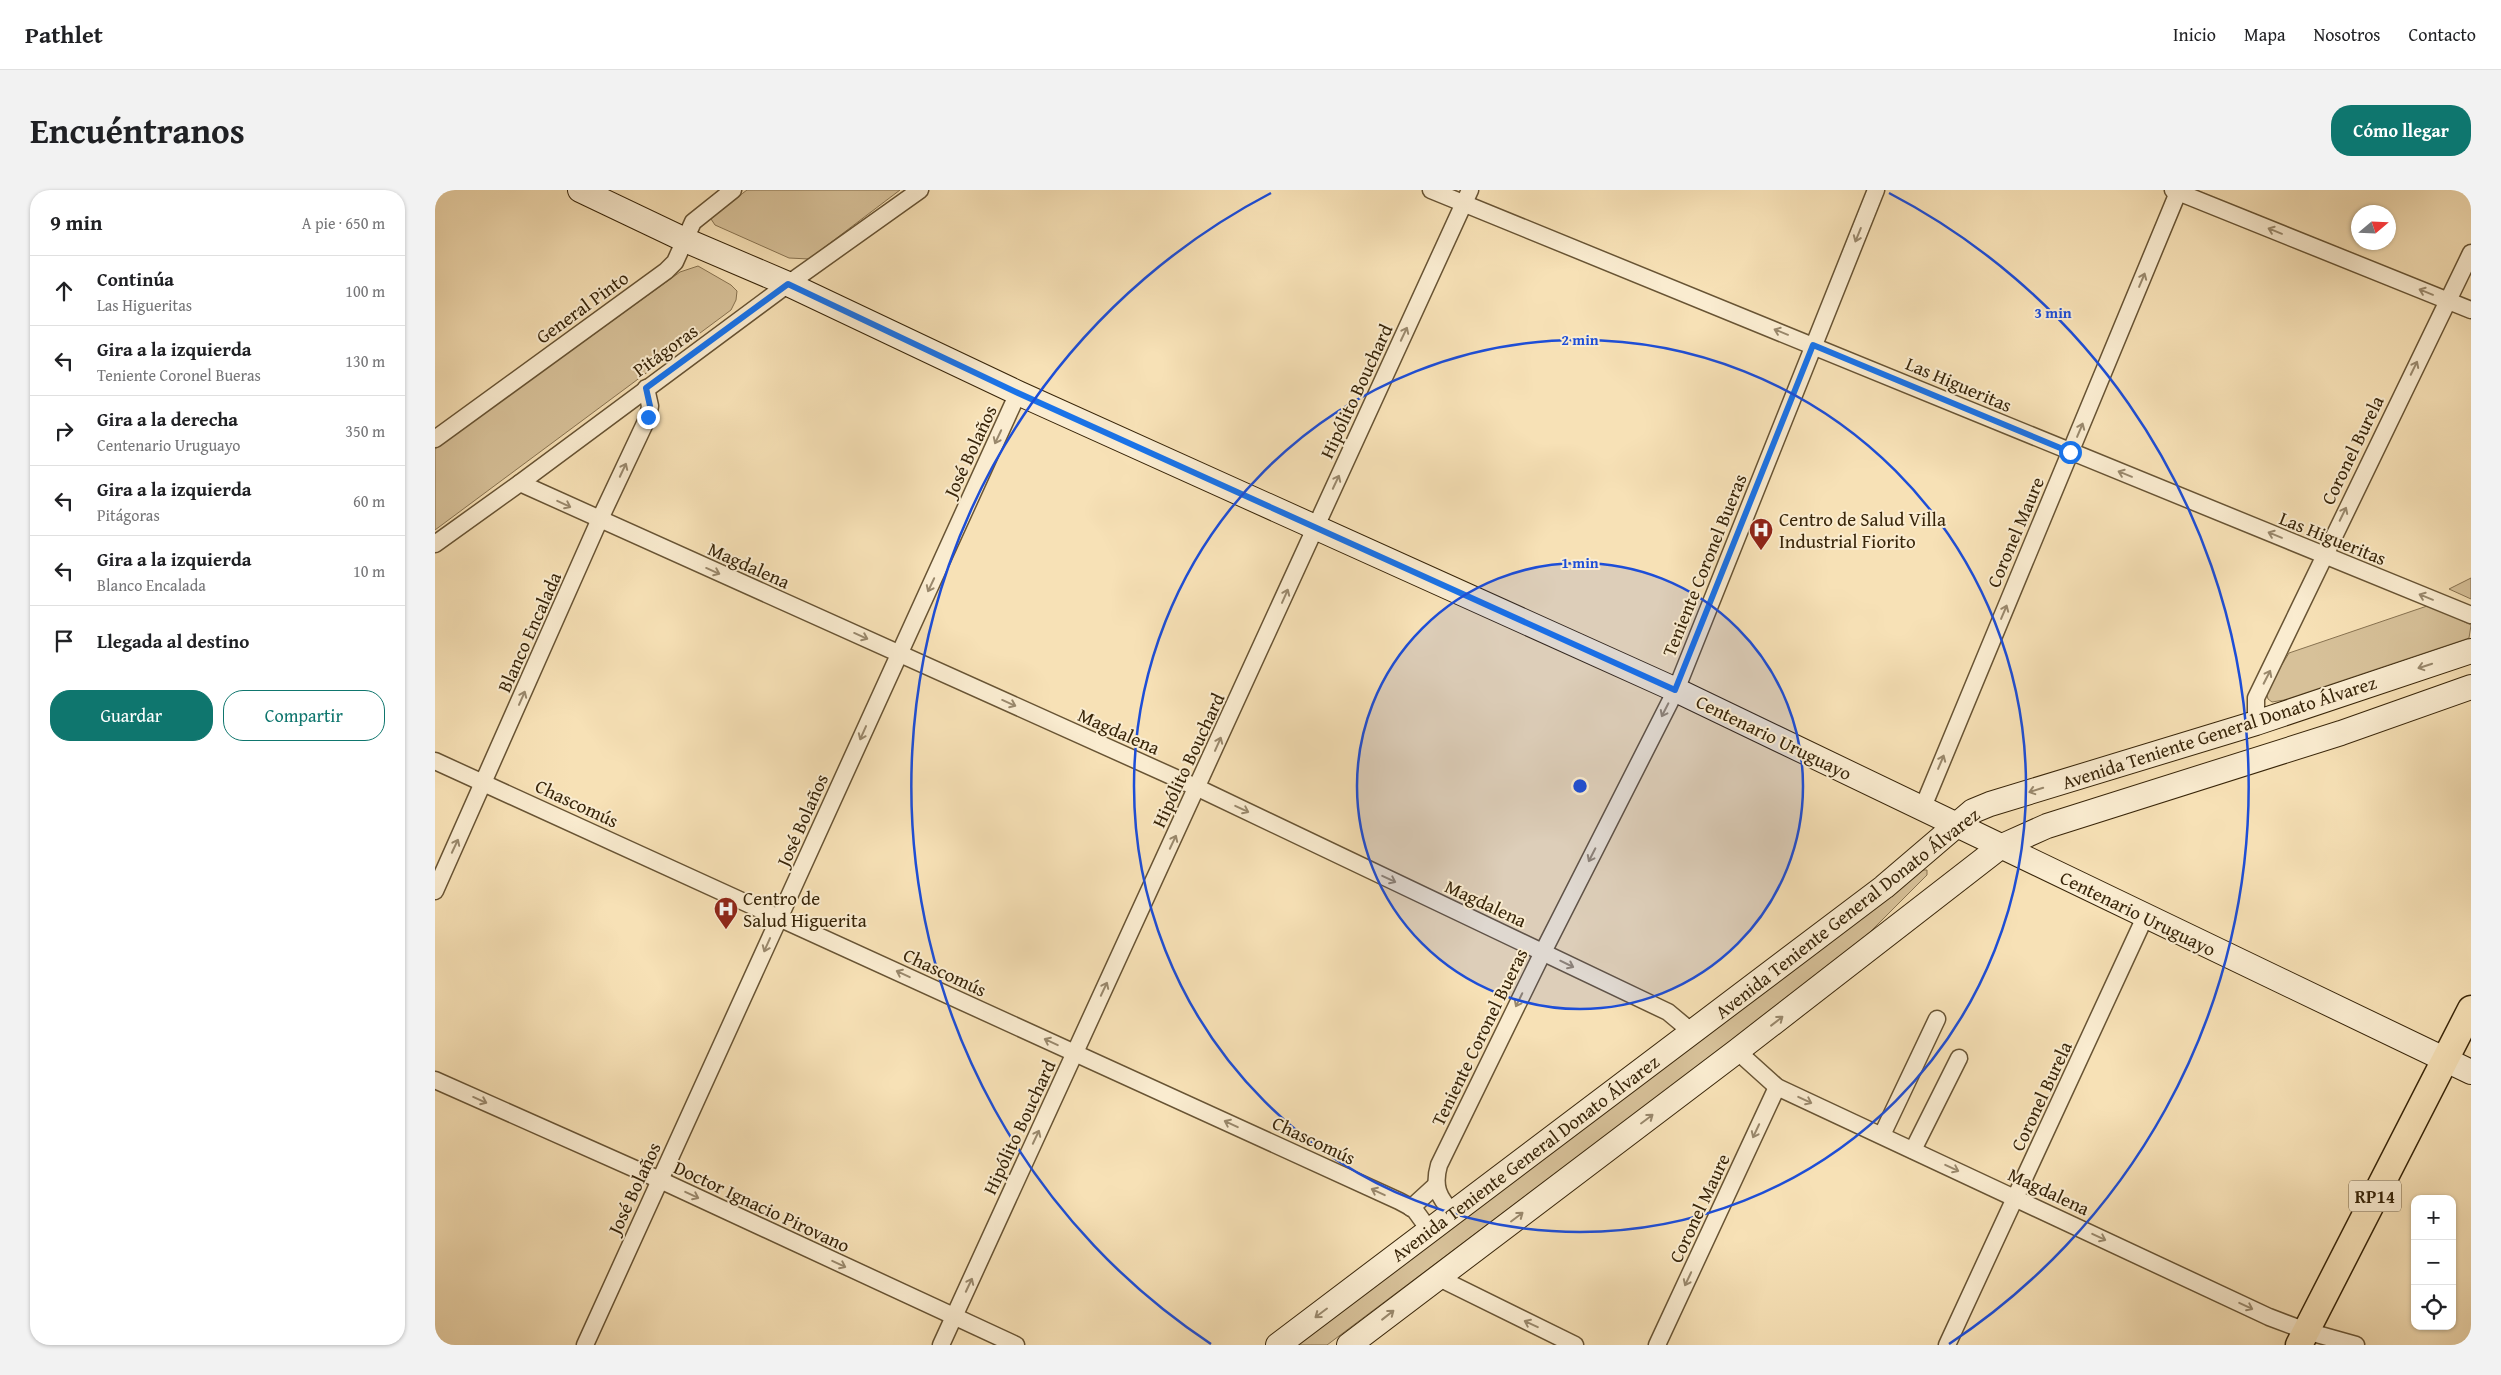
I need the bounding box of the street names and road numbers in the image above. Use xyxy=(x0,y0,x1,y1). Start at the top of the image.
street label: General Pinto xyxy=(530,264,634,350)
street label: Pitágoras xyxy=(627,317,703,383)
street label: Hipólito Bouchard xyxy=(1313,318,1400,463)
street label: Las Higueritas xyxy=(1902,349,2016,419)
street label: Coronel Burela xyxy=(2314,391,2390,509)
street label: José Bolaños xyxy=(936,400,1004,504)
street label: Teniente Coronel Bueras xyxy=(1655,469,1753,661)
street label: Coronel Maure xyxy=(1979,472,2051,592)
street label: Las Higueritas xyxy=(2275,504,2391,572)
street label: Magdalena xyxy=(704,535,794,595)
street label: Blanco Encalada xyxy=(490,567,568,697)
street label: Avenida Teniente General Donato Álvarez xyxy=(2058,668,2380,796)
street label: Hipólito Bouchard xyxy=(1145,687,1232,832)
street label: Centenario Uruguayo xyxy=(1691,687,1857,787)
street label: Magdalena xyxy=(1074,701,1164,761)
street label: José Bolaños xyxy=(768,769,835,873)
street label: Chascomús xyxy=(531,772,623,834)
street label: Avenida Teniente General Donato Álvarez xyxy=(1709,801,1985,1025)
street label: Centenario Uruguayo xyxy=(2055,863,2221,963)
street label: Magdalena xyxy=(1441,872,1531,934)
street label: Chascomús xyxy=(899,941,991,1003)
street label: Teniente Coronel Bueras xyxy=(1424,943,1534,1131)
street label: Coronel Burela xyxy=(2003,1037,2079,1155)
street label: Avenida Teniente General Donato Álvarez xyxy=(1385,1048,1665,1268)
street label: Hipólito Bouchard xyxy=(976,1054,1063,1199)
street label: Chascomús xyxy=(1268,1109,1360,1171)
street label: José Bolaños xyxy=(600,1137,668,1241)
street label: Coronel Maure xyxy=(1661,1149,1737,1267)
street label: Doctor Ignacio Pirovano xyxy=(669,1153,855,1259)
street label: Magdalena xyxy=(2004,1160,2094,1222)
road number: RP14 xyxy=(2349,1180,2401,1211)

